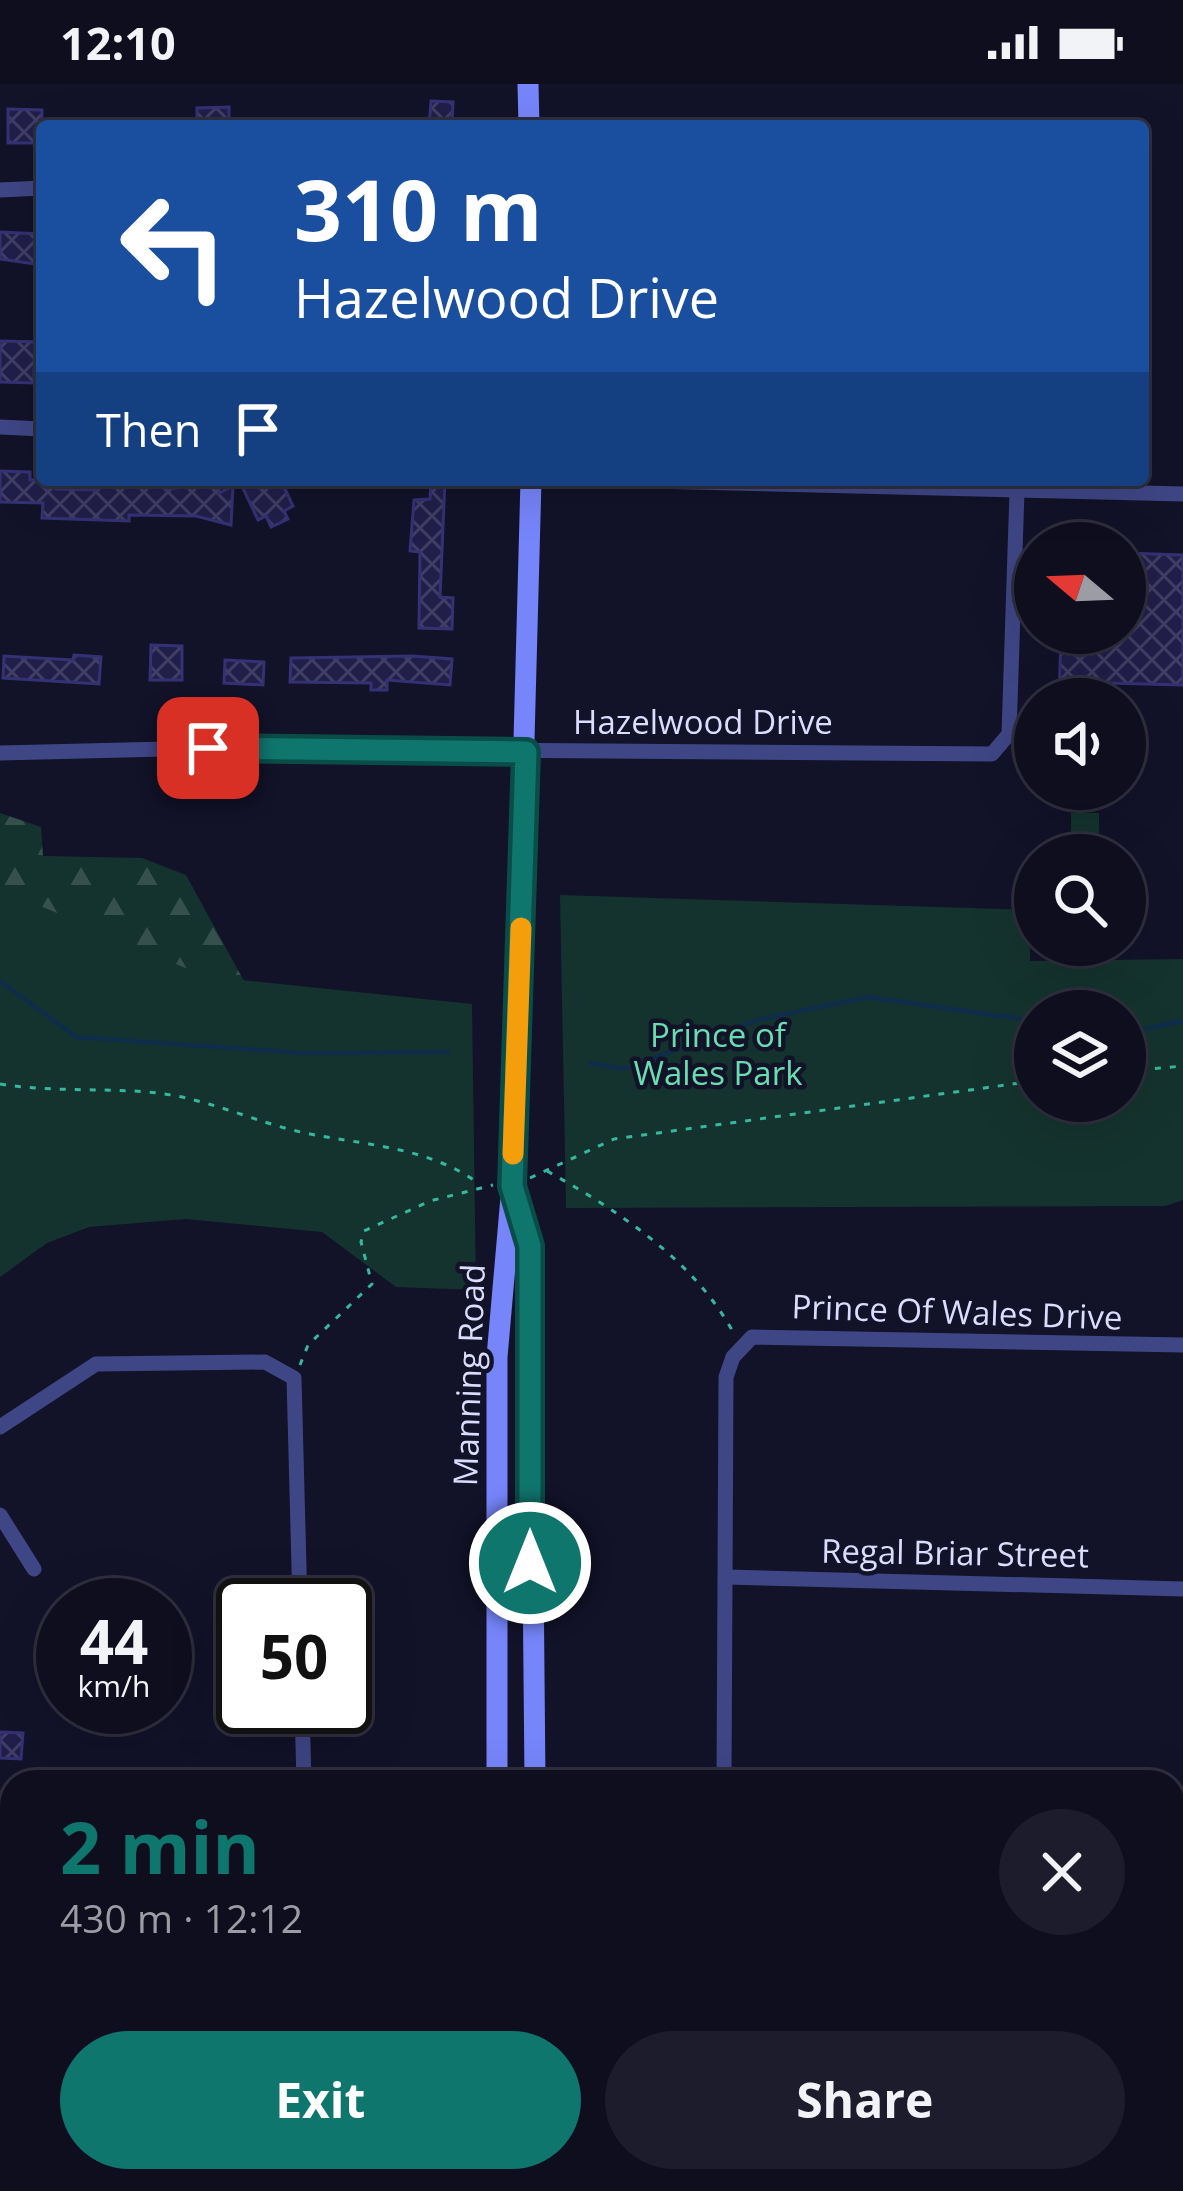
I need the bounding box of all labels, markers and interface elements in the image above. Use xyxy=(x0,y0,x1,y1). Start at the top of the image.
text: 12:10 xyxy=(60,12,176,73)
text: 310 m xyxy=(294,151,542,266)
icon: left xyxy=(96,168,252,324)
text: Hazelwood Drive xyxy=(294,260,719,334)
icon: arrive xyxy=(225,396,291,462)
text: Then xyxy=(96,399,201,460)
north arrow xyxy=(1014,522,1146,654)
map controls xyxy=(1014,522,1146,1122)
button: sound xyxy=(1014,678,1146,810)
pin xyxy=(157,697,259,799)
street label: Hazelwood Drive xyxy=(573,699,833,744)
icon: arrive xyxy=(175,715,241,781)
button: search xyxy=(1014,834,1146,966)
button: layers xyxy=(1014,990,1146,1122)
park label: Prince of Wales Park xyxy=(634,1012,803,1095)
street label: Manning Road xyxy=(442,1263,495,1487)
street label: Prince Of Wales Drive xyxy=(791,1283,1123,1340)
position arrow xyxy=(467,1500,593,1626)
street label: Regal Briar Street xyxy=(821,1528,1089,1577)
speed limit sign: 50 xyxy=(216,1578,372,1734)
text: 44 xyxy=(80,1600,148,1682)
text: km/h xyxy=(78,1665,150,1706)
text: 2 min xyxy=(60,1797,260,1895)
button: close xyxy=(999,1809,1125,1935)
text: 430 m · 12:12 xyxy=(60,1891,303,1944)
button: Exit xyxy=(60,2031,581,2169)
button: Share xyxy=(605,2031,1125,2169)

